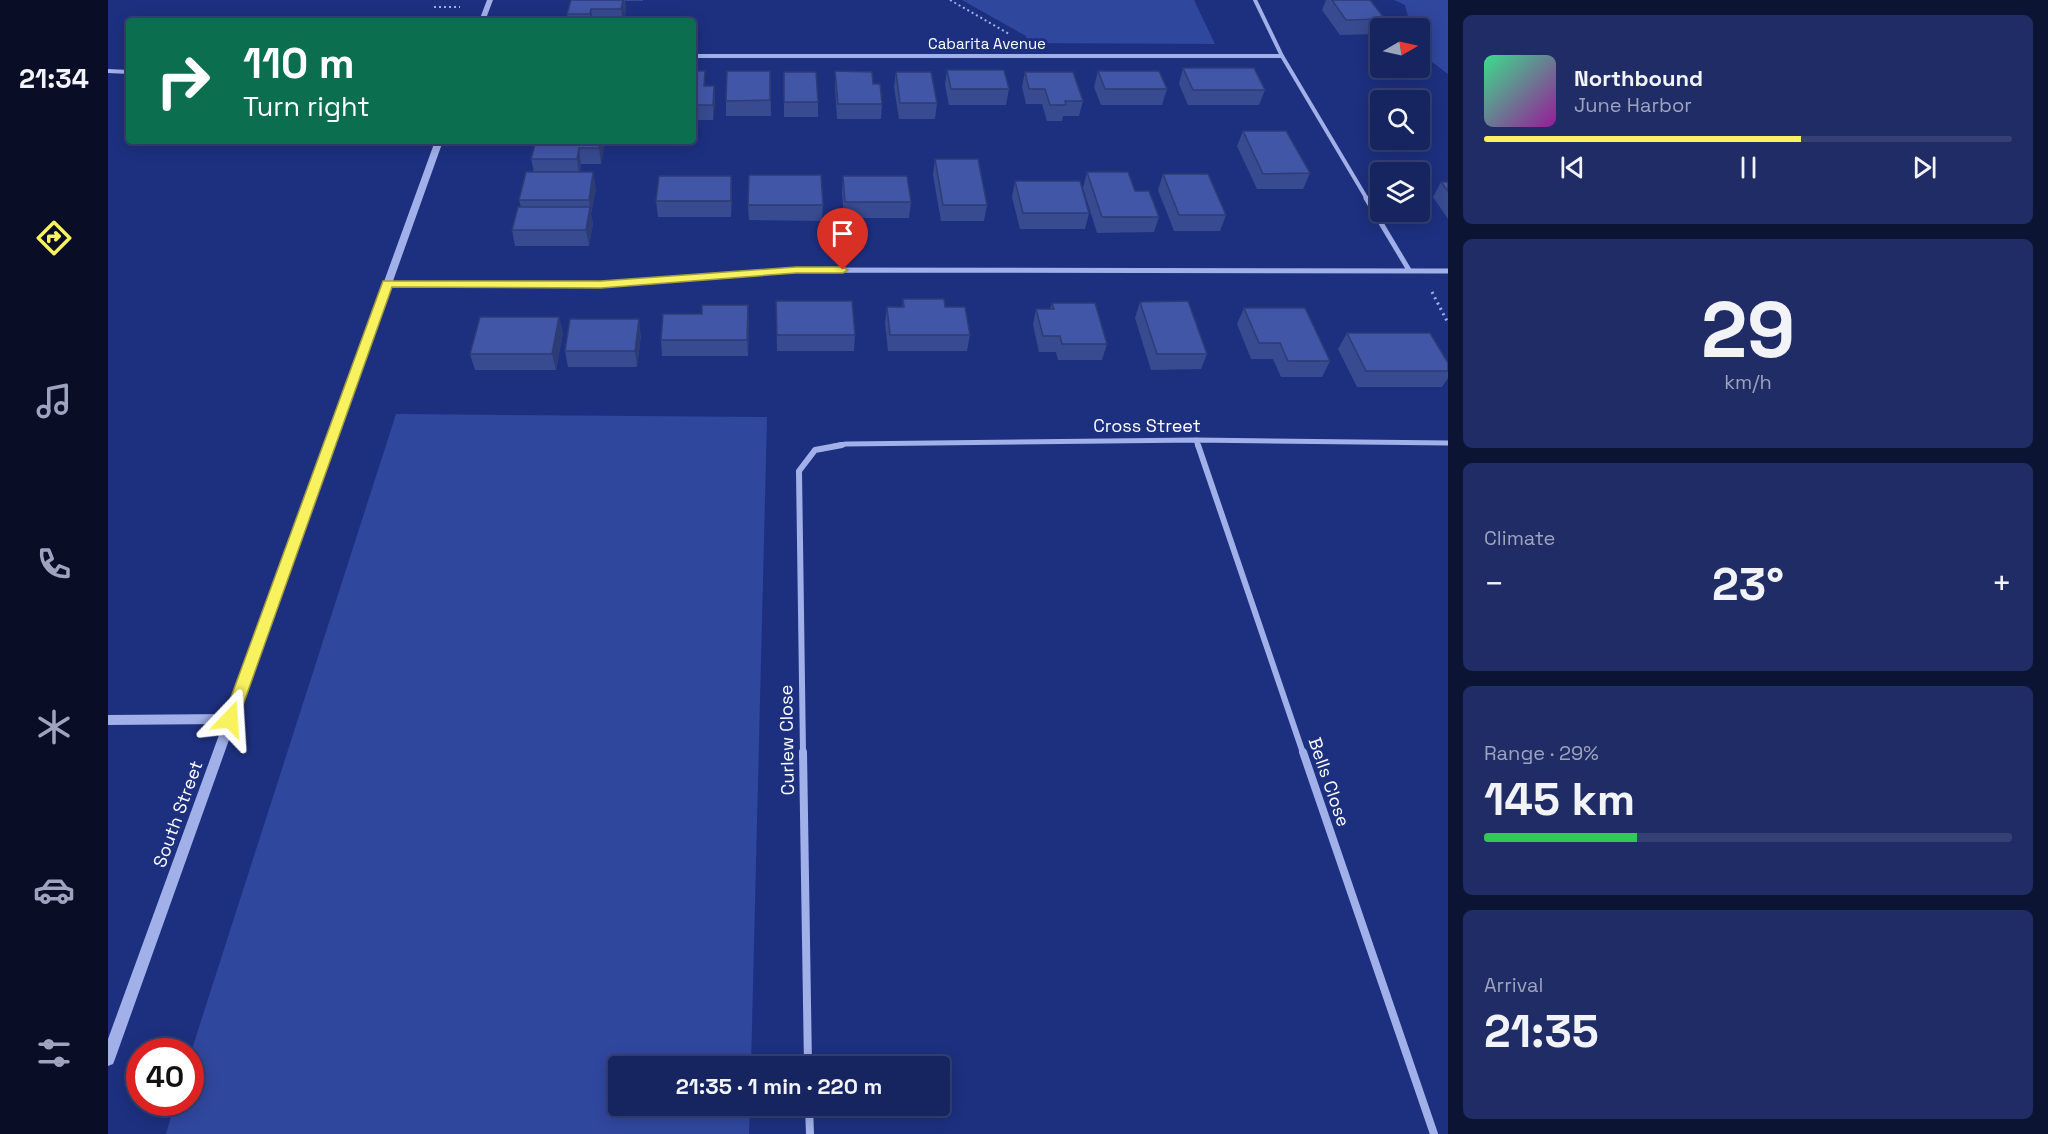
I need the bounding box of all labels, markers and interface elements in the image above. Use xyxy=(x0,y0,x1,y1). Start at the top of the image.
north arrow xyxy=(1370,18,1430,78)
map controls xyxy=(1370,18,1430,222)
street label: Cabarita Avenue xyxy=(928,34,1046,53)
text: 110 m xyxy=(243,37,355,90)
icon: right xyxy=(144,42,222,120)
text: 21:34 xyxy=(19,61,89,96)
text: Northbound xyxy=(1574,64,1703,92)
text: Turn right xyxy=(243,89,370,124)
button: search xyxy=(1370,90,1430,150)
text: June Harbor xyxy=(1574,92,1692,118)
icon: previous xyxy=(1556,151,1589,184)
icon: pause xyxy=(1732,151,1765,184)
icon: next xyxy=(1908,151,1941,184)
button: layers xyxy=(1370,162,1430,222)
pin xyxy=(817,208,868,270)
icon: directions xyxy=(33,217,75,259)
icon: arrive xyxy=(826,217,859,250)
text: 29 xyxy=(1701,280,1795,380)
text: km/h xyxy=(1724,369,1772,395)
icon: music xyxy=(33,380,75,422)
street label: Cross Street xyxy=(1093,414,1201,437)
text: Climate xyxy=(1484,525,1555,551)
icon: phone xyxy=(33,543,75,585)
text: 23° xyxy=(1712,556,1784,613)
text: − xyxy=(1484,563,1504,605)
text: + xyxy=(1992,563,2012,605)
street label: Curlew Close xyxy=(774,685,799,795)
position arrow xyxy=(198,687,262,751)
icon: climate xyxy=(33,706,75,748)
street label: Bells Close xyxy=(1304,734,1355,829)
text: Range · 29% xyxy=(1484,740,1599,766)
street label: South Street xyxy=(148,757,208,870)
text: 145 km xyxy=(1484,771,1635,828)
icon: car xyxy=(33,869,75,911)
text: Arrival xyxy=(1484,972,1543,998)
text: 21:35 xyxy=(1484,1003,1599,1060)
icon: filters xyxy=(33,1032,75,1074)
speed limit sign: 40 xyxy=(126,1038,204,1116)
text: 21:35 · 1 min · 220 m xyxy=(676,1072,882,1100)

